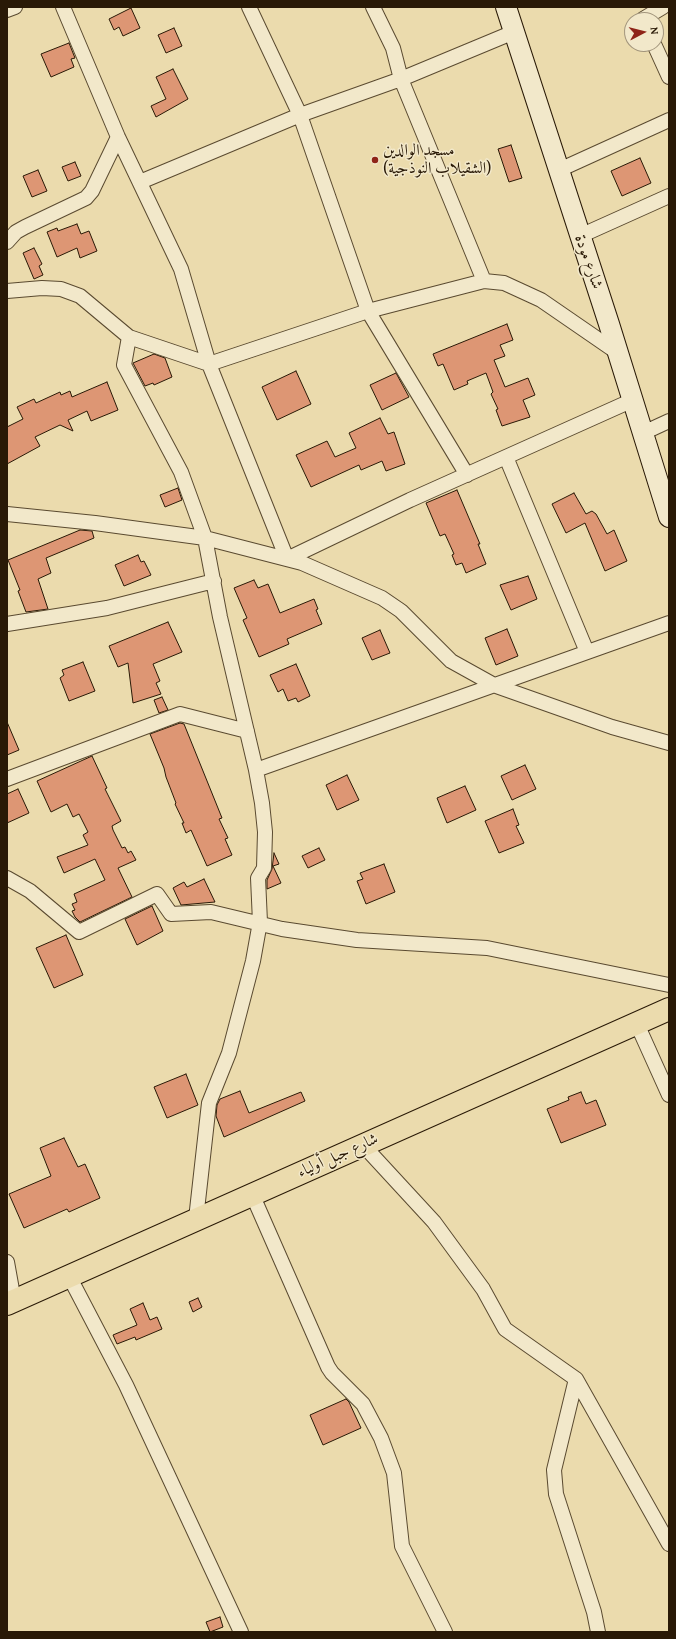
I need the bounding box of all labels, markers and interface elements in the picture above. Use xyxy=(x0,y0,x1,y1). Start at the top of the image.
north arrow xyxy=(624,12,664,52)
text: N xyxy=(647,26,663,35)
place label: مسجد الوالدين (الشقيلاب النوذجية) xyxy=(383,141,491,179)
marker: مسجد الوالدين (الشقيلاب النوذجية) xyxy=(370,155,380,165)
street label: شارع مودة xyxy=(570,232,606,292)
street label: شارع جبل أولياء xyxy=(295,1130,381,1182)

